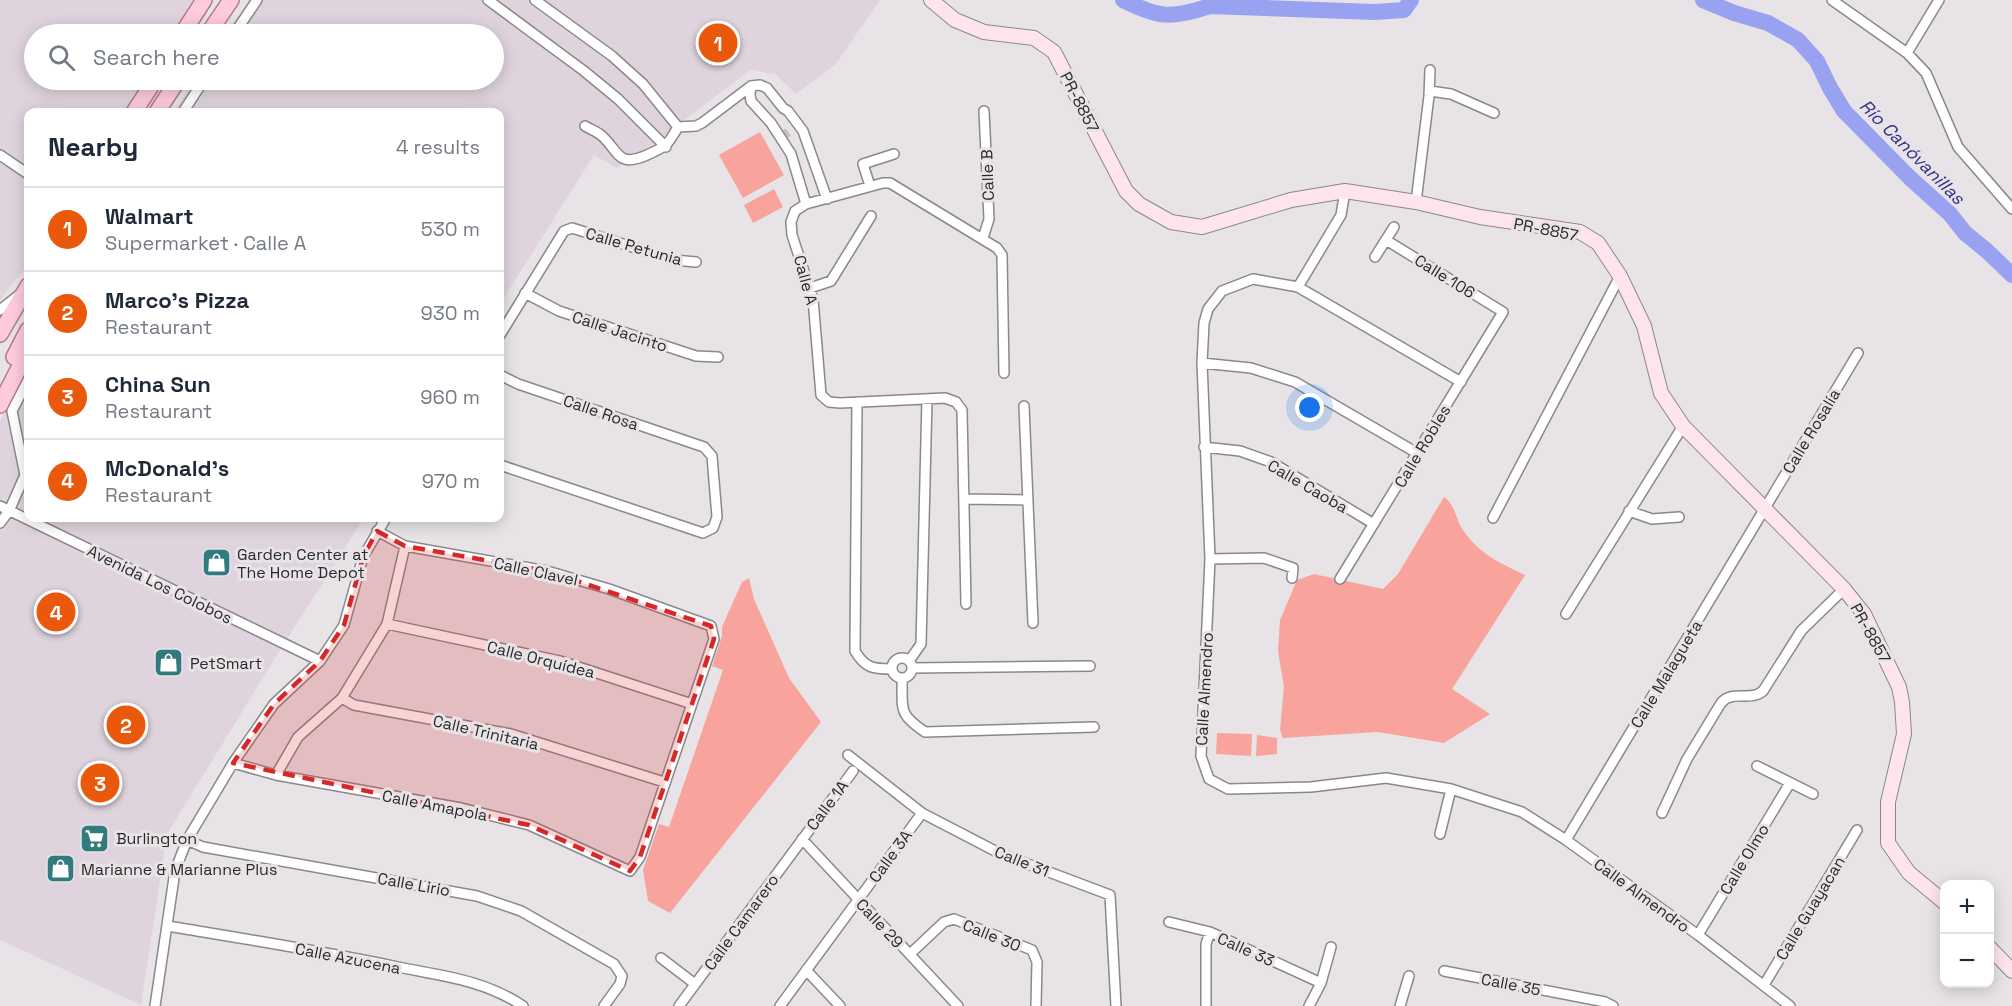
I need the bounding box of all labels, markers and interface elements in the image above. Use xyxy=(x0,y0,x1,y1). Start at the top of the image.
pin: 1 xyxy=(698,20,738,66)
search box xyxy=(24,24,504,90)
icon: search xyxy=(45,41,78,74)
text: Search here xyxy=(93,43,220,71)
street label: PR-8857 xyxy=(1055,68,1104,136)
water label: Río Canóvanillas xyxy=(1855,94,1970,209)
text: Nearby xyxy=(48,130,138,164)
text: 4 results xyxy=(396,134,480,160)
street label: Calle B xyxy=(976,149,999,201)
text: Walmart xyxy=(105,202,193,230)
street label: PR-8857 xyxy=(1512,213,1580,246)
text: 1 xyxy=(63,216,72,242)
text: 530 m xyxy=(421,216,480,242)
street label: Calle Petunia xyxy=(583,223,685,270)
text: Supermarket · Calle A xyxy=(105,230,306,256)
street label: Calle 106 xyxy=(1410,250,1479,303)
street label: Calle A xyxy=(789,253,822,307)
text: Marco's Pizza xyxy=(105,286,249,314)
text: 2 xyxy=(62,300,73,326)
text: 930 m xyxy=(421,300,480,326)
street label: Calle Jacinto xyxy=(570,306,670,357)
text: Restaurant xyxy=(105,314,212,340)
text: China Sun xyxy=(105,370,211,398)
text: 3 xyxy=(61,384,74,410)
text: 960 m xyxy=(420,384,480,410)
street label: Calle Rosalía xyxy=(1778,385,1845,478)
street label: Calle Rosa xyxy=(560,390,641,435)
your location xyxy=(1295,393,1324,422)
text: Restaurant xyxy=(105,398,212,424)
street label: Calle Robles xyxy=(1389,401,1455,492)
text: McDonald's xyxy=(105,454,229,482)
street label: Calle Caoba xyxy=(1264,455,1352,518)
text: 4 xyxy=(61,468,74,494)
text: 970 m xyxy=(422,468,480,494)
text: Restaurant xyxy=(105,482,212,508)
street label: Avenida Los Colobos xyxy=(84,540,236,629)
place label: Garden Center at The Home Depot xyxy=(237,544,368,583)
shop icon: Garden Center at The Home Depot xyxy=(200,547,232,579)
street label: Calle Clavel xyxy=(492,552,580,591)
pin: 4 xyxy=(36,590,76,634)
street label: PR-8857 xyxy=(1846,600,1896,667)
street label: Calle Malagueta xyxy=(1626,616,1707,732)
street label: Calle Almendro xyxy=(1191,632,1218,746)
street label: Calle Orquídea xyxy=(485,636,597,683)
shop icon: PetSmart xyxy=(153,647,185,679)
place label: PetSmart xyxy=(190,653,262,674)
pin: 2 xyxy=(106,702,146,748)
street label: Calle Trinitaria xyxy=(431,710,541,755)
pin: 3 xyxy=(80,760,120,806)
street label: Calle 1A xyxy=(802,776,853,835)
street label: Calle Amapola xyxy=(380,785,489,826)
street label: Calle Olmo xyxy=(1715,820,1774,899)
supermarket icon: Burlington xyxy=(79,822,111,854)
street label: Calle 3A xyxy=(864,826,917,887)
place label: Burlington xyxy=(116,828,197,849)
street label: Calle 31 xyxy=(991,841,1052,882)
street label: Calle Guayacan xyxy=(1771,852,1850,964)
shop icon: Marianne & Marianne Plus xyxy=(44,853,76,885)
street label: Calle Almendro xyxy=(1590,854,1694,937)
place label: Marianne & Marianne Plus xyxy=(81,859,277,880)
street label: Calle Lirio xyxy=(376,868,452,901)
street label: Calle Camarero xyxy=(699,870,783,975)
map controls xyxy=(1940,880,1994,988)
button: + xyxy=(1940,880,1994,934)
street label: Calle 29 xyxy=(851,894,908,953)
street label: Calle 30 xyxy=(960,914,1024,957)
street label: Calle 33 xyxy=(1214,928,1278,971)
button: − xyxy=(1940,934,1994,988)
street label: Calle Azucena xyxy=(293,938,402,979)
street label: Calle 35 xyxy=(1479,968,1542,1001)

